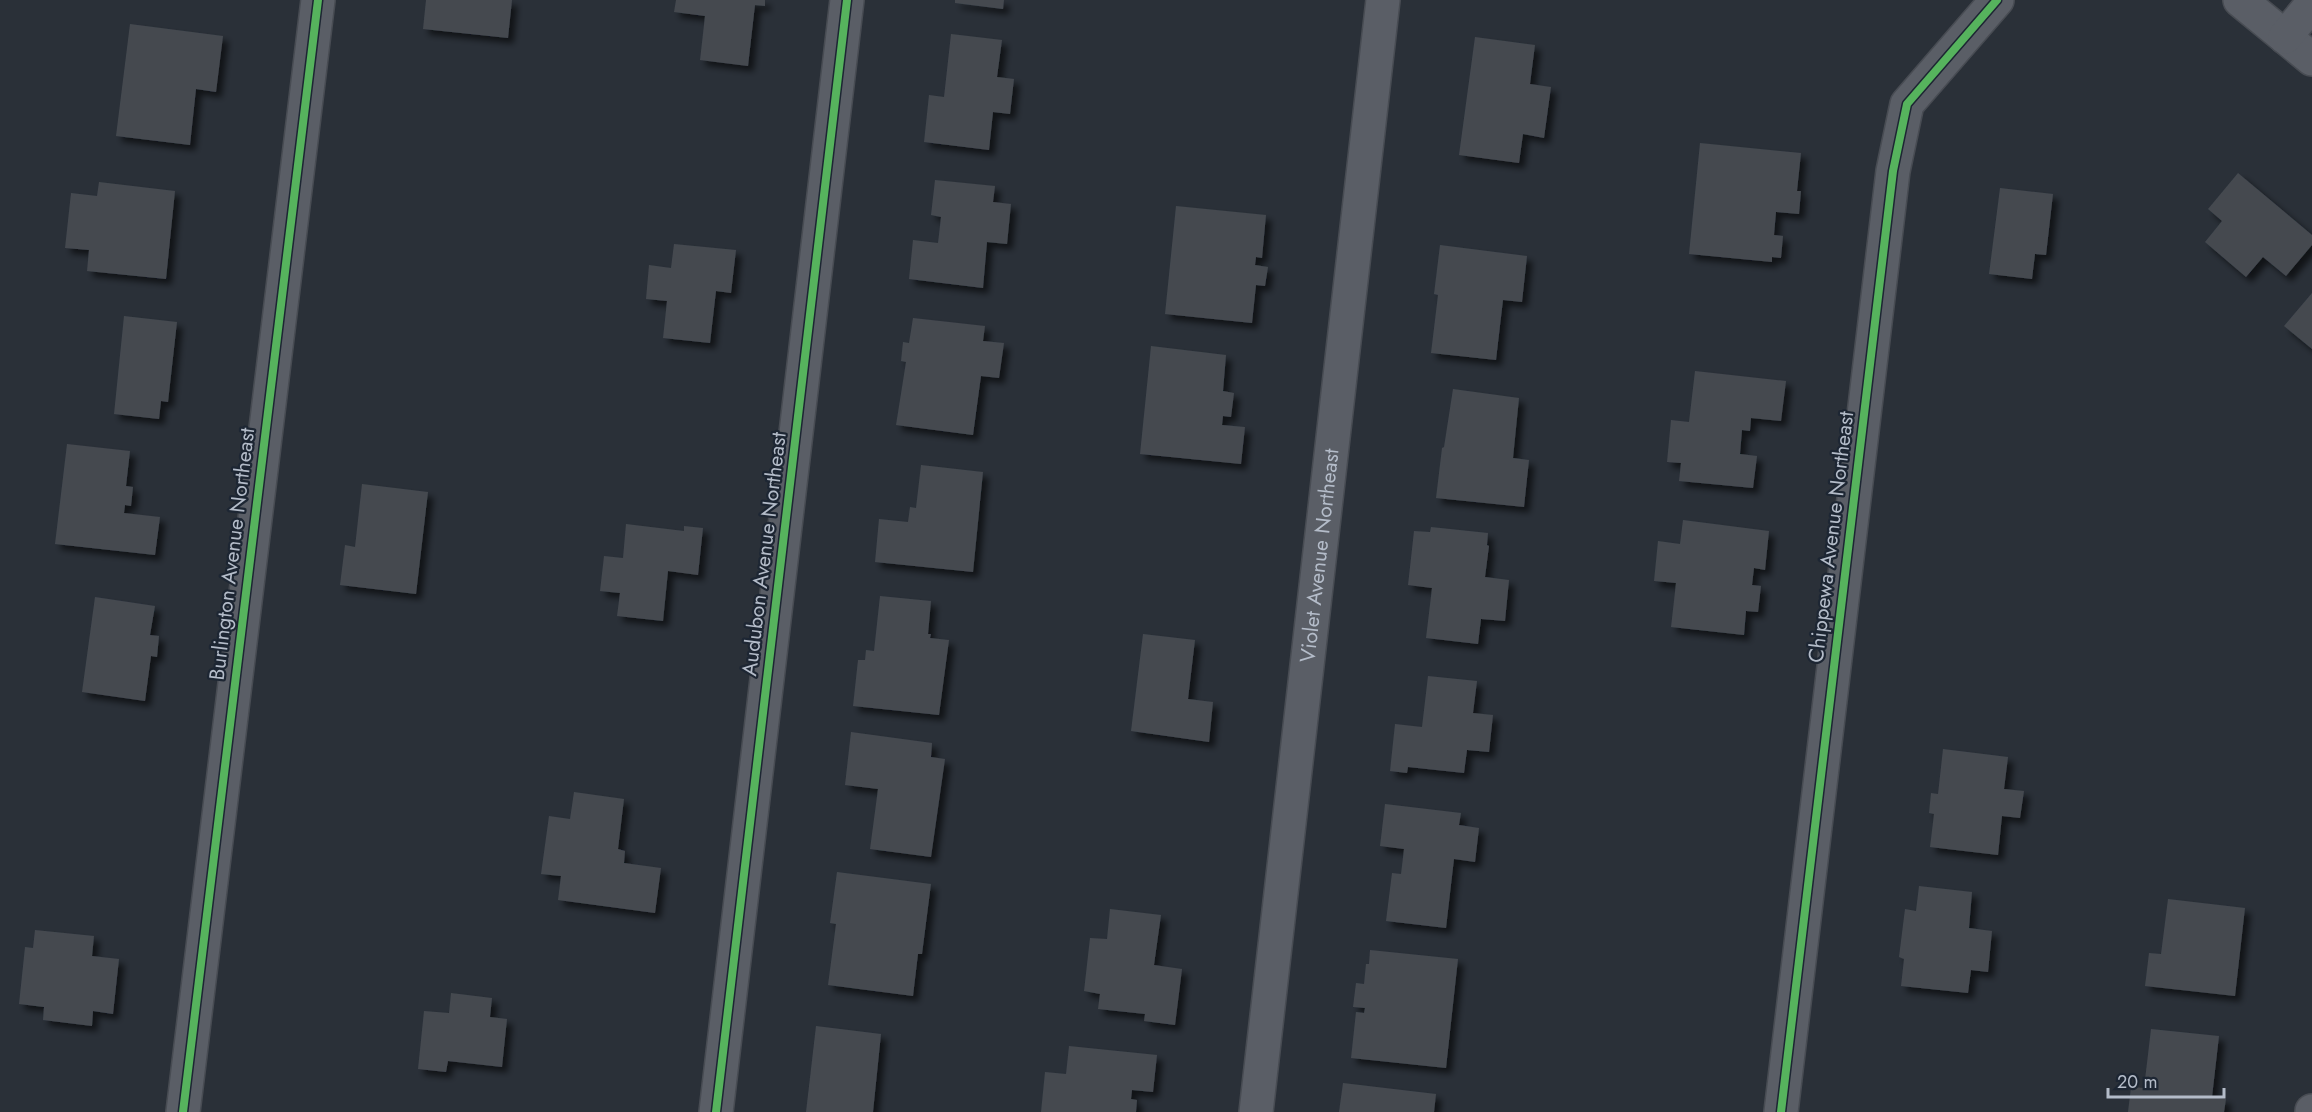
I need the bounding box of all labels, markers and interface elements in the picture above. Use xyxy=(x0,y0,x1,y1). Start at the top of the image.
street label: Chippewa Avenue Northeast xyxy=(1801,410,1861,664)
street label: Burlington Avenue Northeast xyxy=(202,426,262,682)
street label: Audubon Avenue Northeast xyxy=(734,430,794,678)
street label: Violet Avenue Northeast xyxy=(1292,447,1347,664)
scale bar xyxy=(2108,1061,2224,1099)
text: 20 m xyxy=(2117,1069,2157,1095)

